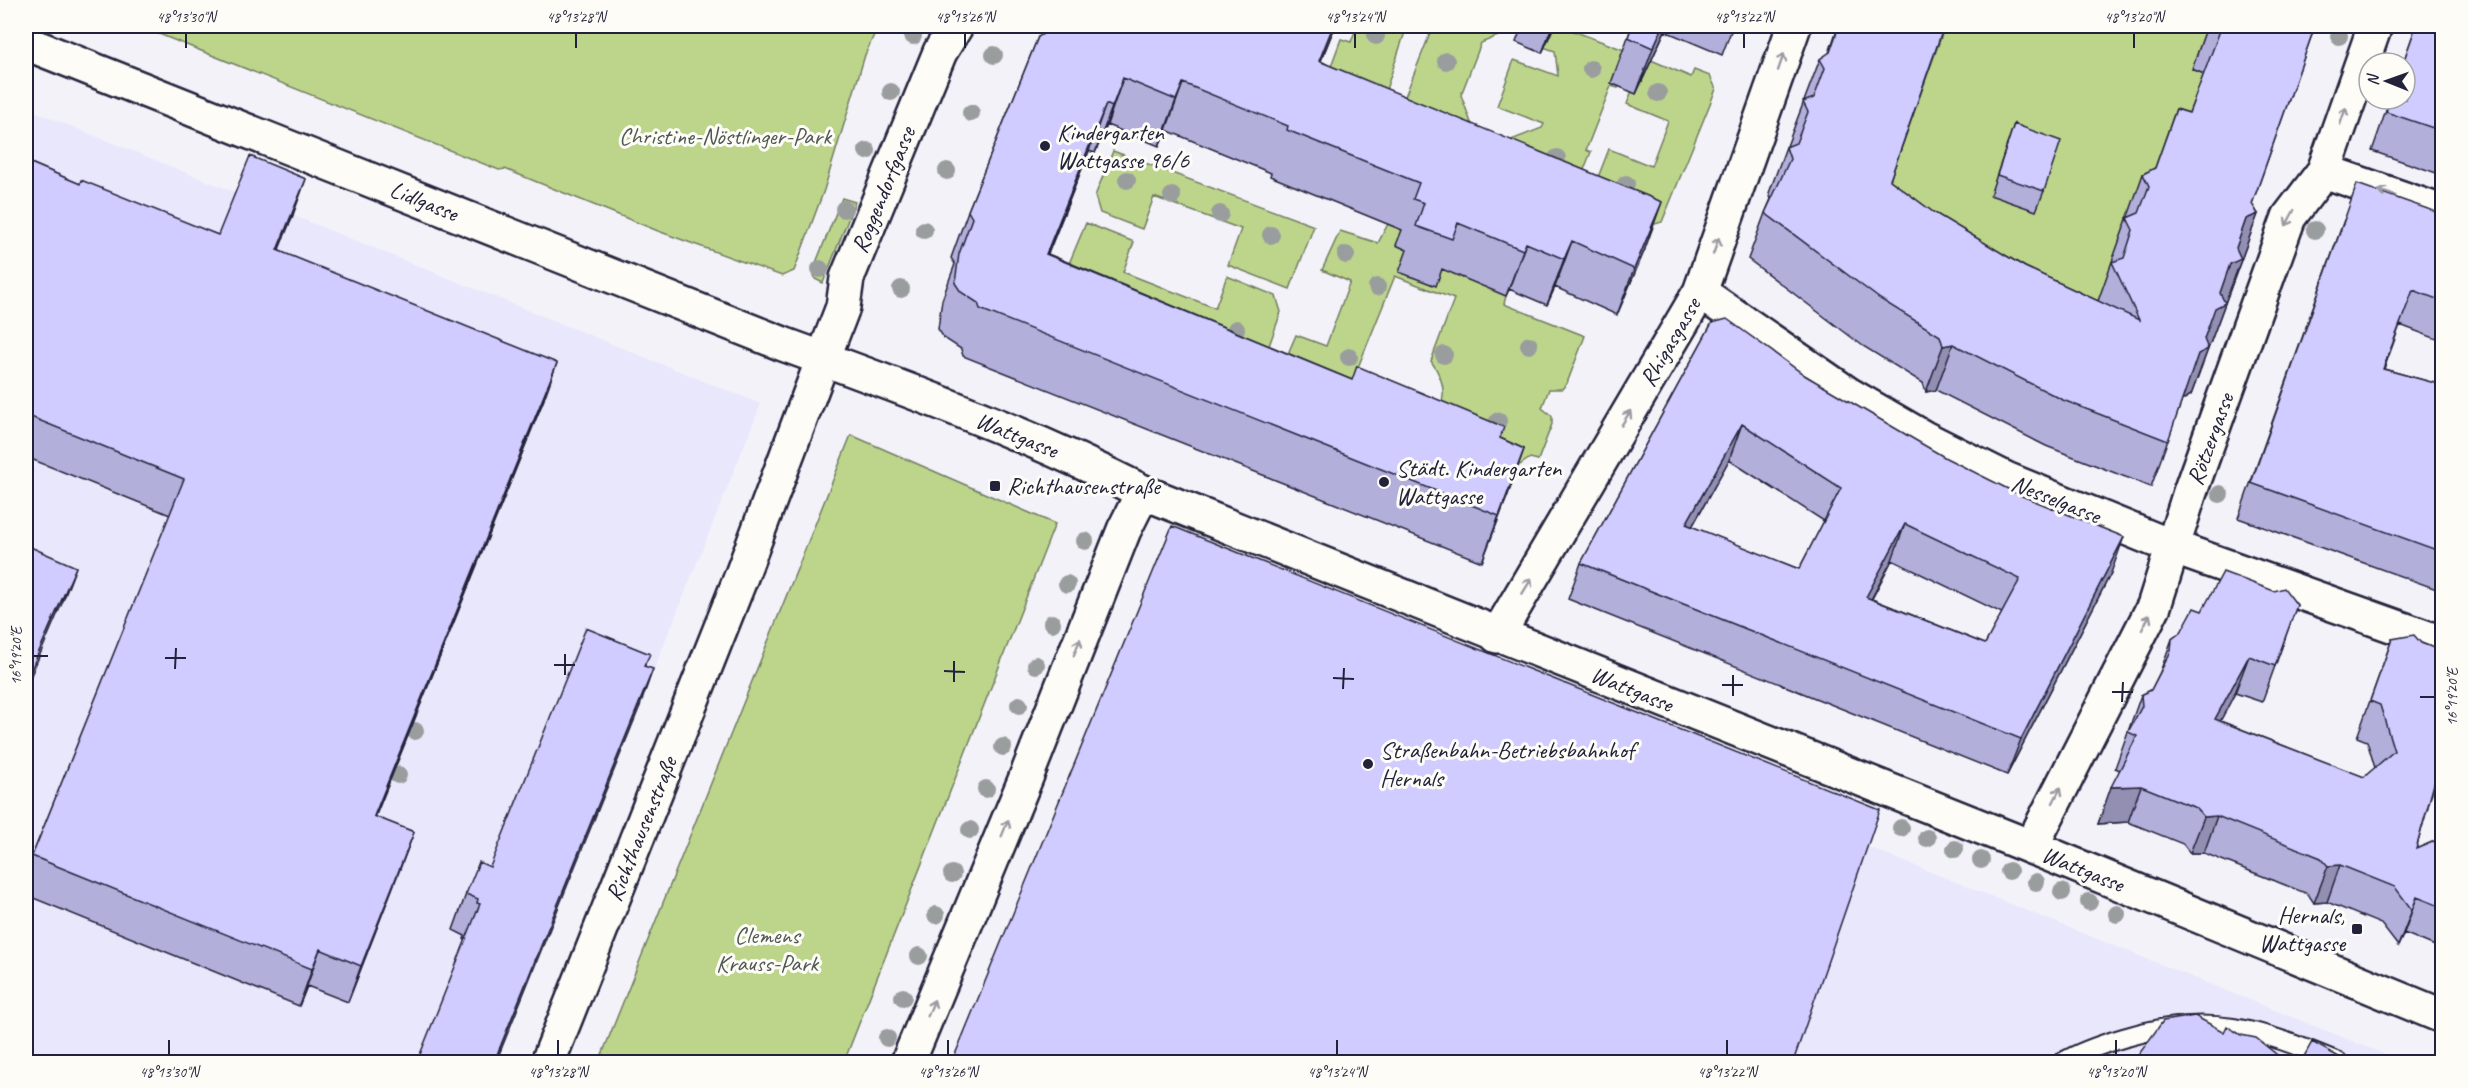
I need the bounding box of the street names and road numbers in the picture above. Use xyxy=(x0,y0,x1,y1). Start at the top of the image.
street label: Roggendorfgasse xyxy=(844,120,923,257)
street label: Lidlgasse xyxy=(386,174,464,229)
street label: Rhigasgasse xyxy=(1633,290,1708,392)
street label: Rötzergasse xyxy=(2180,387,2241,489)
street label: Wattgasse xyxy=(972,405,1065,466)
street label: Nesselgasse xyxy=(2007,468,2107,531)
street label: Wattgasse xyxy=(1587,659,1680,720)
street label: Richthausenstraße xyxy=(598,750,684,906)
street label: Wattgasse xyxy=(2038,839,2131,900)

